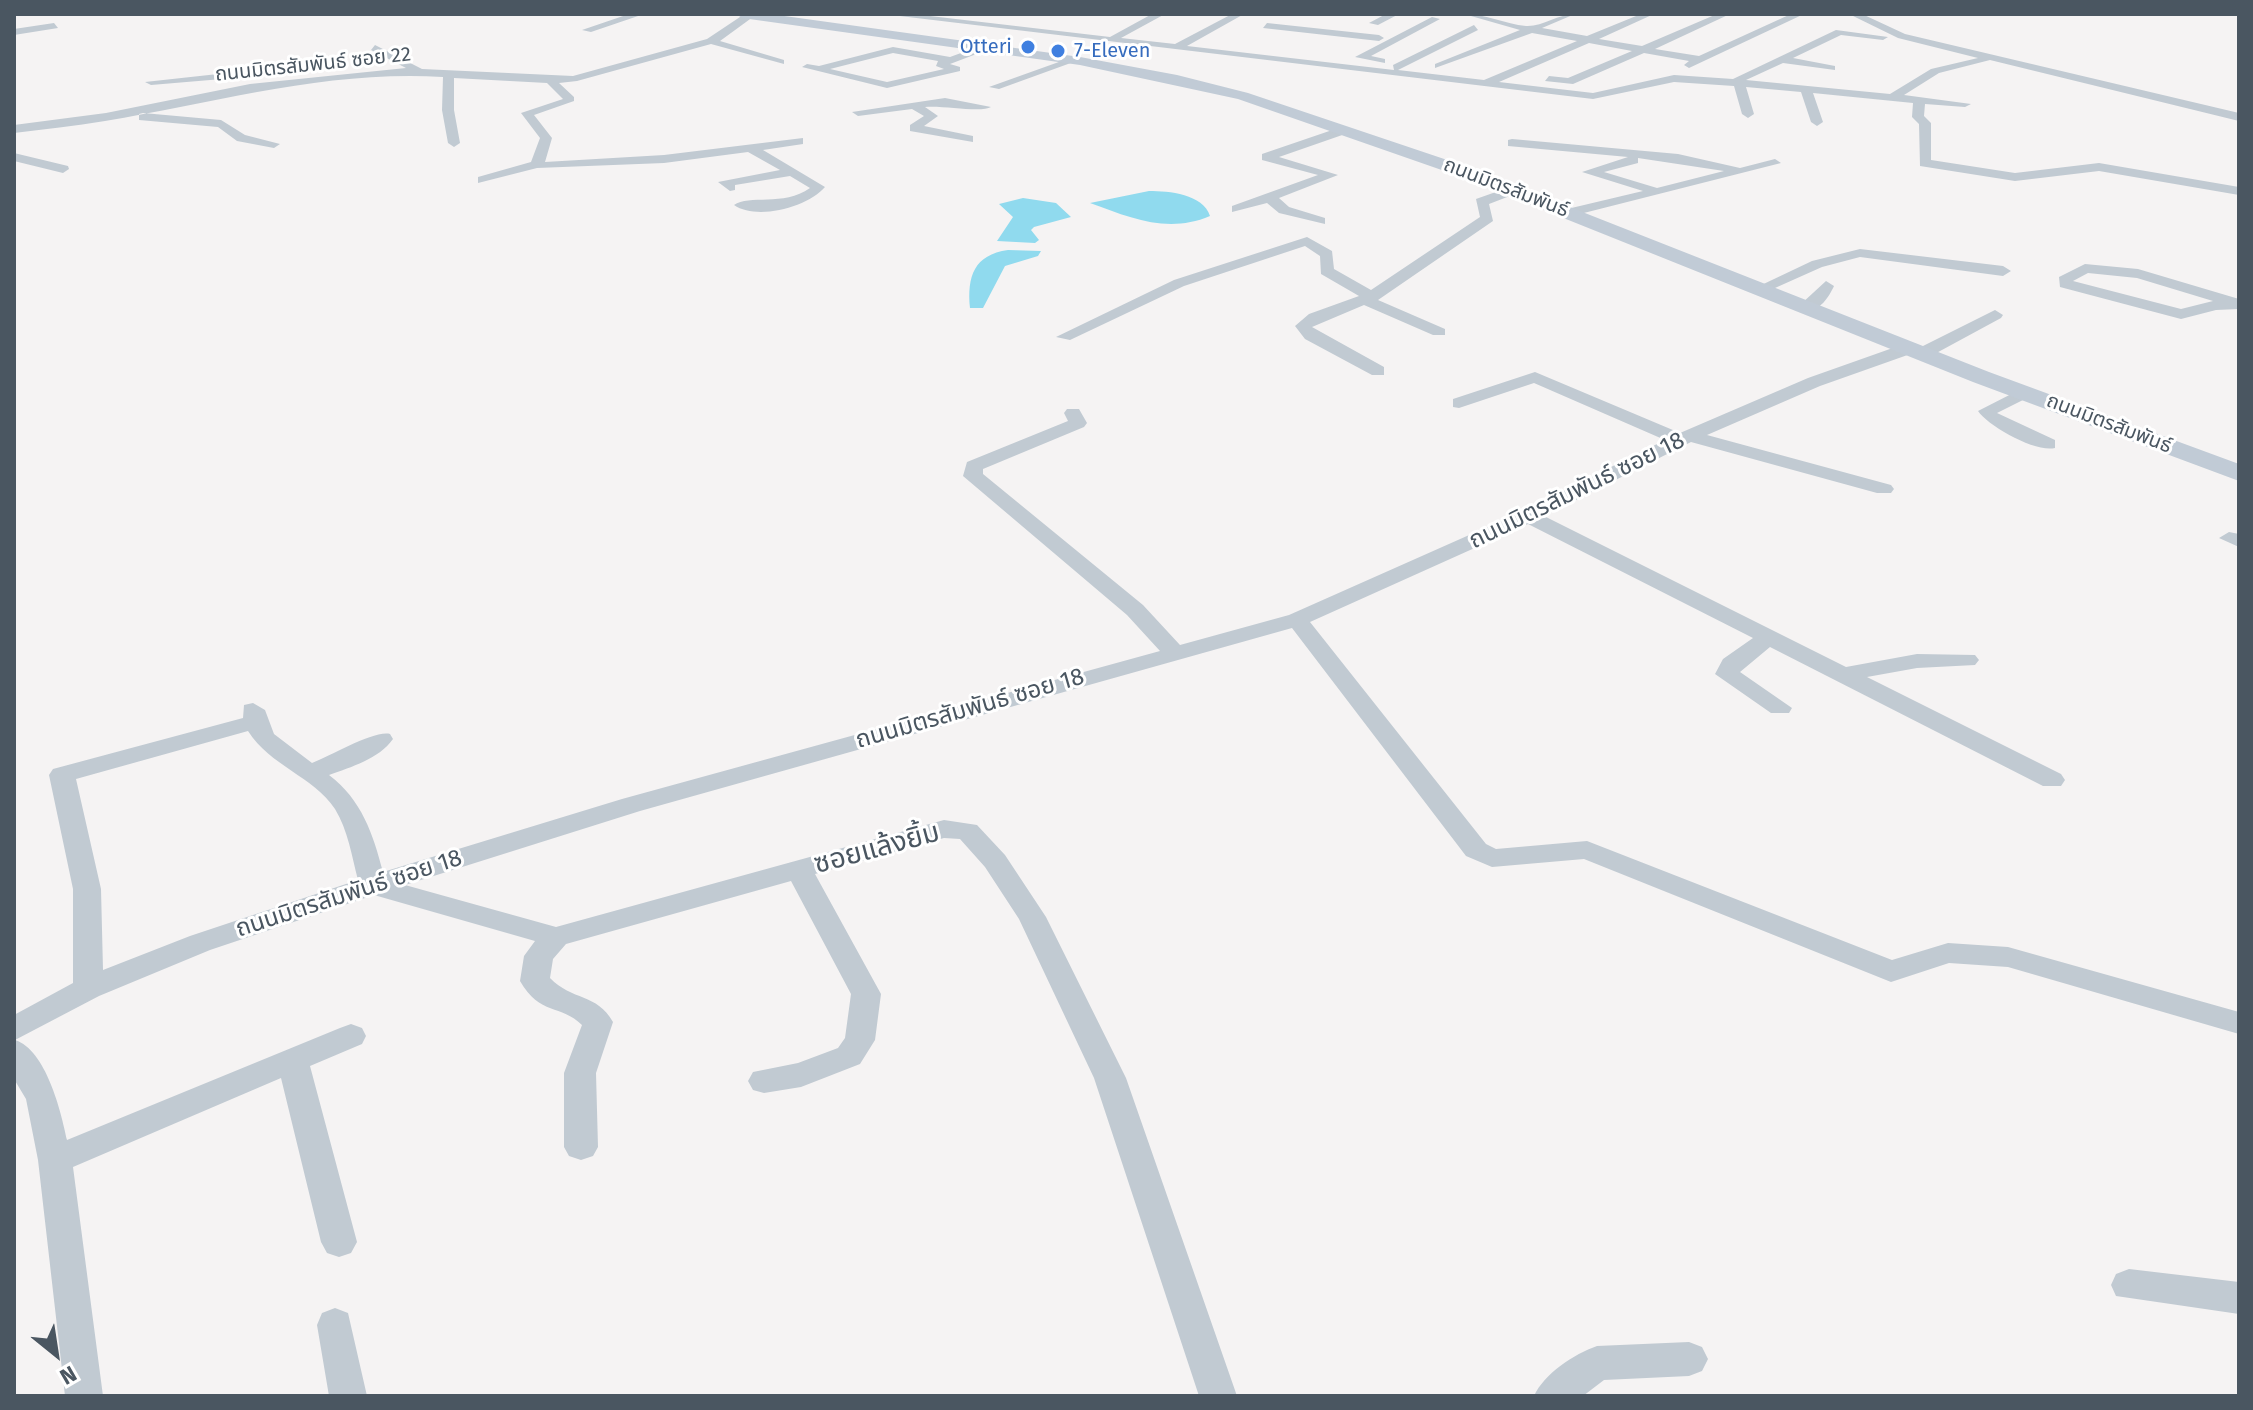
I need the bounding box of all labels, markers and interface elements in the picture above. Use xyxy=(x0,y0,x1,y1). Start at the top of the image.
place label: Otteri xyxy=(960,35,1012,59)
marker: Otteri xyxy=(1019,38,1037,56)
place label: 7-Eleven xyxy=(1074,39,1150,63)
marker: 7-Eleven xyxy=(1049,42,1067,60)
street label: ถนนมิตรสัมพันธ์ ซอย 22 xyxy=(214,43,412,87)
street label: ถนนมิตรสัมพันธ์ xyxy=(1440,153,1572,223)
street label: ถนนมิตรสัมพันธ์ xyxy=(2043,389,2175,459)
street label: ถนนมิตรสัมพันธ์ ซอย 18 xyxy=(1465,426,1689,556)
street label: ถนนมิตรสัมพันธ์ ซอย 18 xyxy=(853,663,1087,755)
street label: ซอยแล้งยิ้ม xyxy=(810,816,944,882)
street label: ถนนมิตรสัมพันธ์ ซอย 18 xyxy=(232,844,466,944)
north arrow xyxy=(16,1314,96,1394)
text: N xyxy=(55,1360,81,1391)

